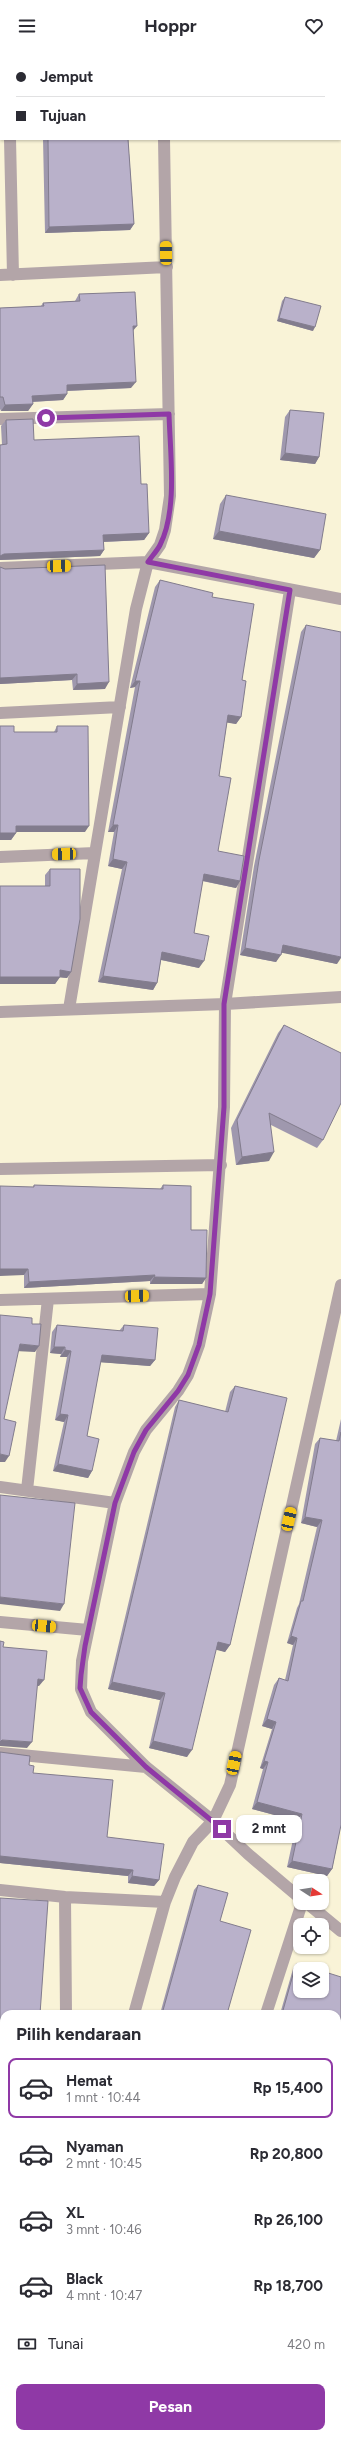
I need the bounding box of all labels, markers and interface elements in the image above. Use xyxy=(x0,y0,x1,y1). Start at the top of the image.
icon: menu xyxy=(16,15,38,37)
text: Hoppr xyxy=(144,15,197,37)
icon: heart xyxy=(303,15,325,37)
text: Jemput xyxy=(40,68,93,86)
text: Tujuan xyxy=(40,107,86,125)
car xyxy=(160,241,172,265)
route start xyxy=(37,409,55,427)
car xyxy=(47,560,71,572)
car xyxy=(52,848,76,860)
car xyxy=(125,1290,149,1302)
car xyxy=(280,1506,298,1532)
car xyxy=(32,1619,56,1633)
car xyxy=(226,1750,242,1776)
callout: 2 mnt xyxy=(236,1815,302,1843)
route end xyxy=(213,1820,231,1838)
text: 2 mnt xyxy=(252,1821,286,1836)
north arrow xyxy=(293,1874,329,1910)
map controls xyxy=(293,1874,329,1998)
button: locate xyxy=(293,1918,329,1954)
button: layers xyxy=(293,1962,329,1998)
text: Pilih kendaraan xyxy=(16,2023,141,2045)
icon: car xyxy=(18,2070,54,2106)
text: Hemat xyxy=(66,2072,113,2090)
text: Rp 15,400 xyxy=(253,2079,323,2097)
text: 1 mnt · 10:44 xyxy=(66,2090,141,2105)
icon: car xyxy=(18,2136,54,2172)
text: Nyaman xyxy=(66,2138,124,2156)
text: Rp 20,800 xyxy=(250,2145,323,2163)
text: 2 mnt · 10:45 xyxy=(66,2156,142,2171)
icon: car xyxy=(18,2202,54,2238)
text: XL xyxy=(66,2204,84,2222)
text: Rp 26,100 xyxy=(254,2211,323,2229)
text: 3 mnt · 10:46 xyxy=(66,2222,142,2237)
icon: car xyxy=(18,2268,54,2304)
text: Black xyxy=(66,2270,103,2288)
text: Rp 18,700 xyxy=(254,2277,323,2295)
text: 4 mnt · 10:47 xyxy=(66,2288,142,2303)
icon: cash xyxy=(16,2333,38,2355)
text: Tunai xyxy=(48,2335,83,2353)
text: 420 m xyxy=(287,2337,325,2352)
button: Pesan xyxy=(16,2384,325,2430)

